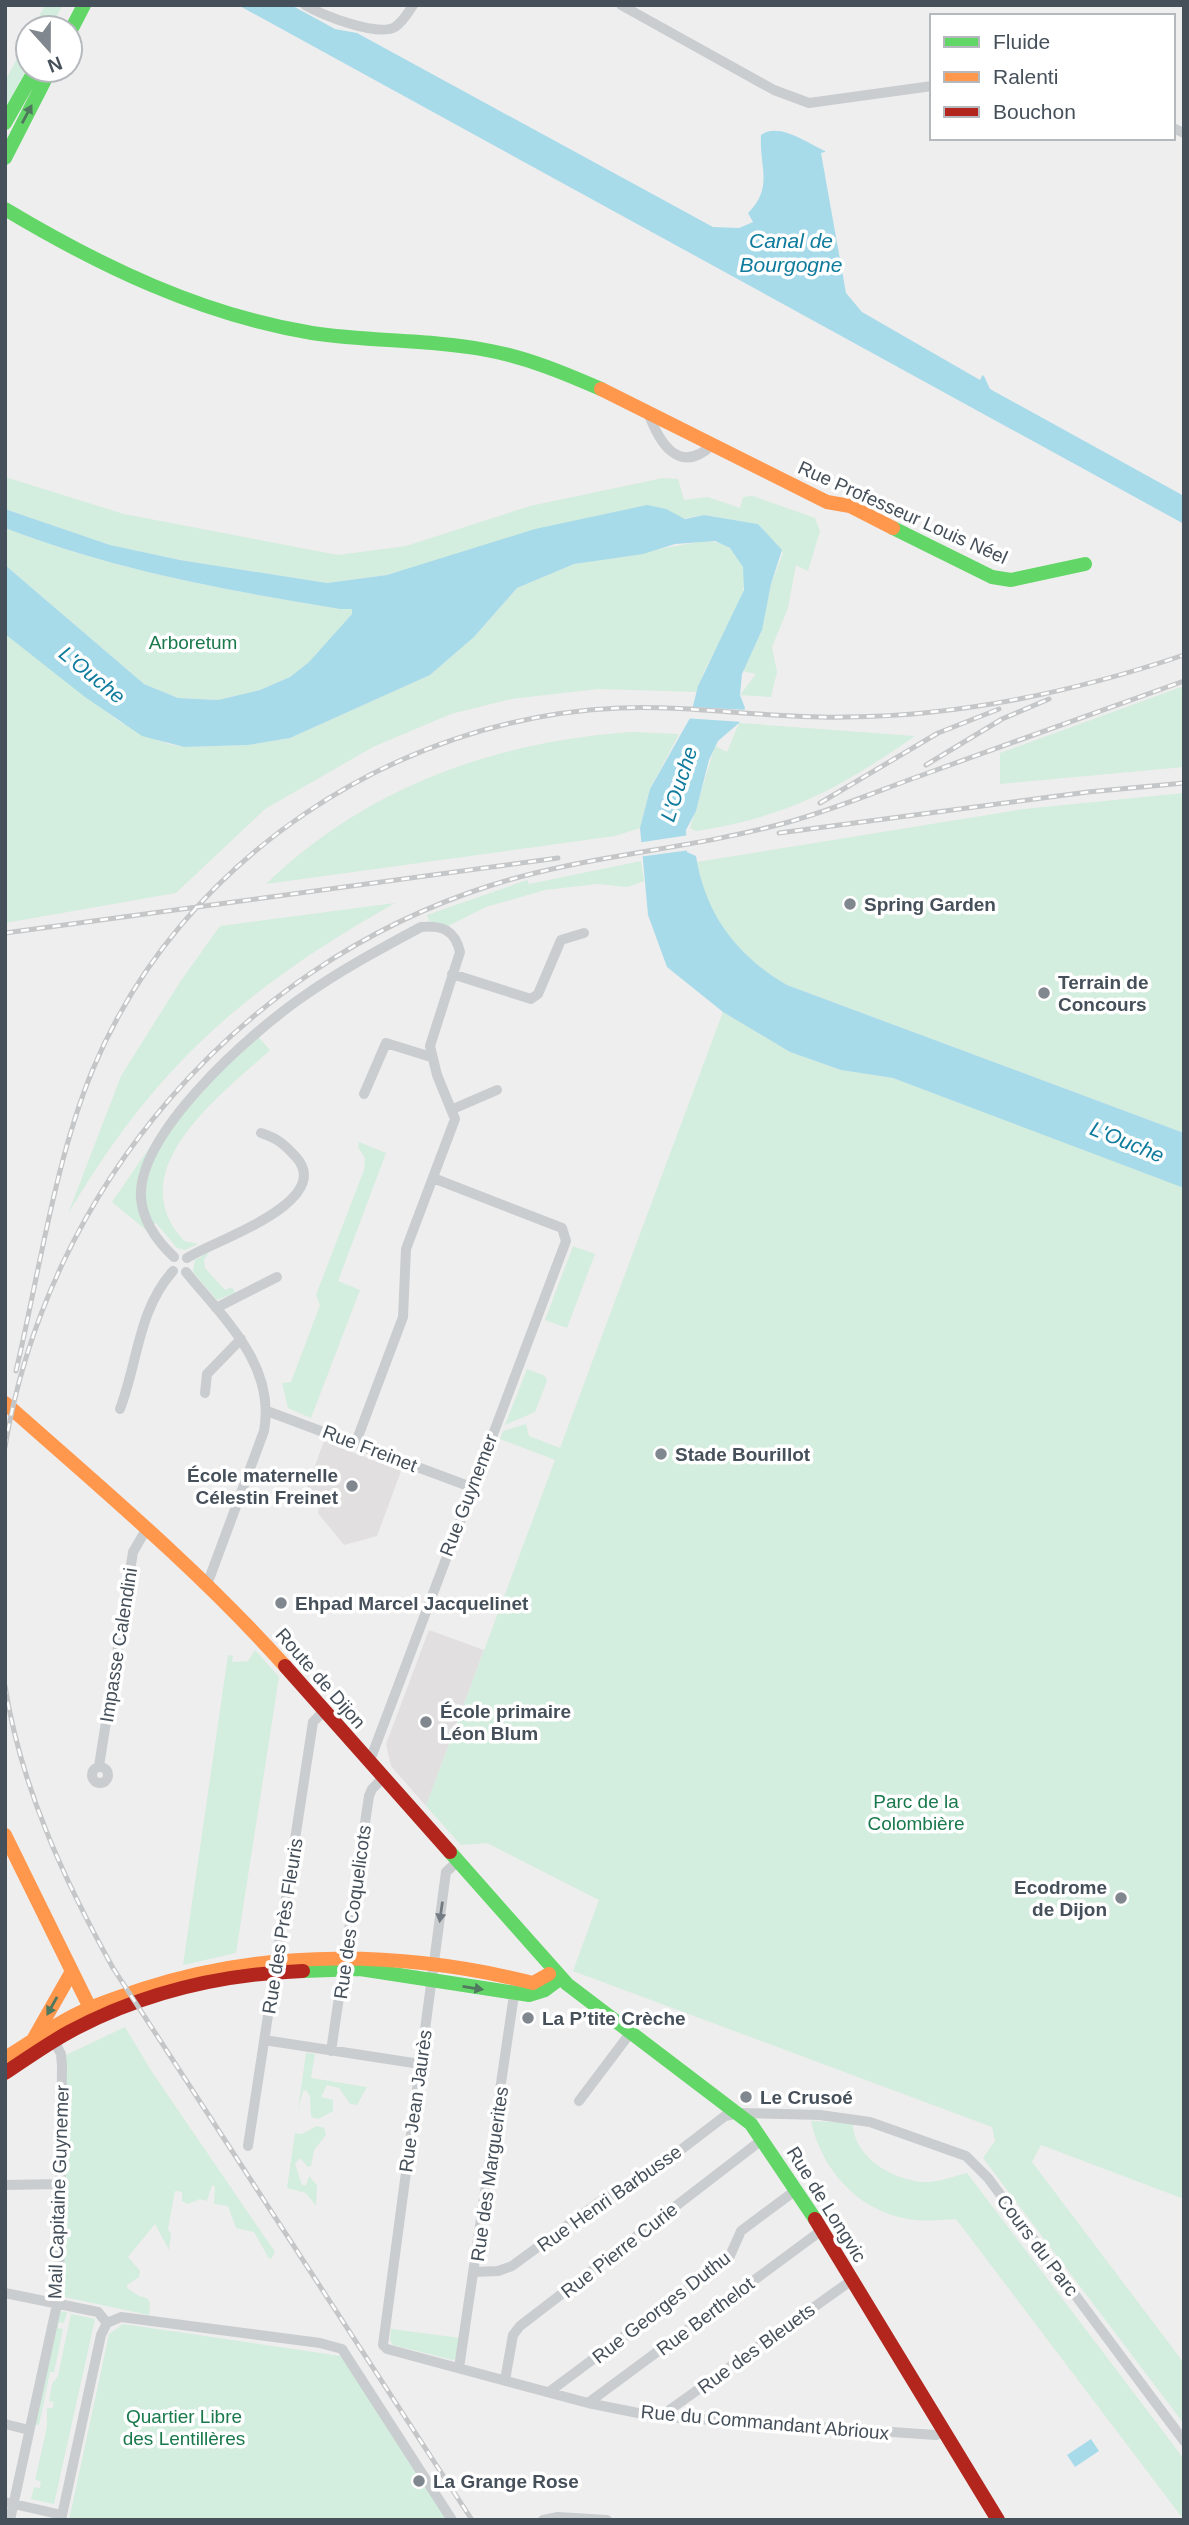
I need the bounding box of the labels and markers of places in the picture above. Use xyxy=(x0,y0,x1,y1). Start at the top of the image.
place label: Spring Garden xyxy=(864,894,996,915)
marker: Spring Garden xyxy=(842,896,858,912)
place label: Terrain de Concours xyxy=(1058,972,1148,1015)
marker: Terrain de Concours xyxy=(1036,985,1052,1001)
place label: Stade Bourillot xyxy=(675,1444,811,1465)
marker: Stade Bourillot xyxy=(653,1446,669,1462)
place label: École maternelle Célestin Freinet xyxy=(187,1465,339,1508)
marker: École maternelle Célestin Freinet xyxy=(344,1478,360,1494)
place label: Ehpad Marcel Jacquelinet xyxy=(295,1593,529,1614)
marker: Ehpad Marcel Jacquelinet xyxy=(273,1595,289,1611)
place label: École primaire Léon Blum xyxy=(440,1701,571,1744)
marker: École primaire Léon Blum xyxy=(418,1714,434,1730)
place label: Ecodrome de Dijon xyxy=(1014,1877,1107,1920)
marker: Ecodrome de Dijon xyxy=(1113,1890,1129,1906)
place label: La P’tite Crèche xyxy=(542,2008,686,2029)
marker: La P’tite Crèche xyxy=(520,2010,536,2026)
place label: Le Crusoé xyxy=(760,2087,853,2108)
marker: Le Crusoé xyxy=(738,2089,754,2105)
place label: La Grange Rose xyxy=(433,2471,579,2492)
marker: La Grange Rose xyxy=(411,2473,427,2489)

